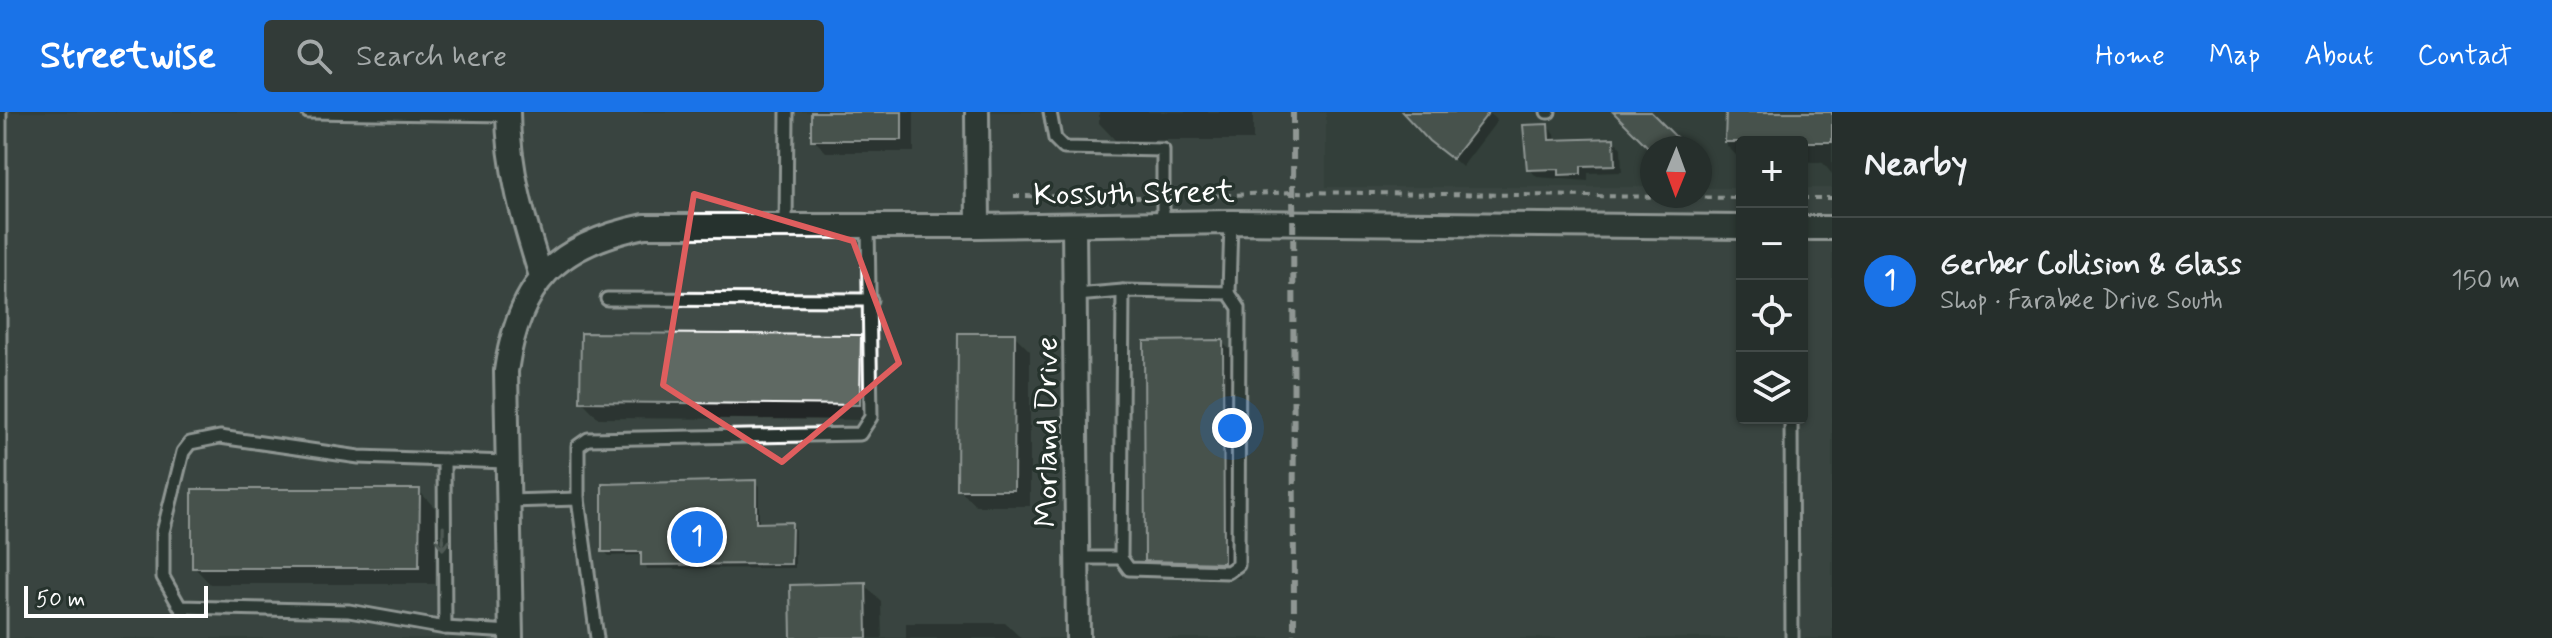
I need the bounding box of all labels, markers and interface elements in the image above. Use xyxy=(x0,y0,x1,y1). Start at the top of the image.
search box xyxy=(264,20,824,92)
text: Streetwise xyxy=(40,32,216,81)
icon: search xyxy=(292,34,336,78)
text: Search here xyxy=(356,37,507,76)
text: Home xyxy=(2095,38,2165,75)
text: Map xyxy=(2209,38,2260,75)
text: About xyxy=(2304,38,2373,75)
text: Contact xyxy=(2417,38,2512,75)
north arrow xyxy=(1640,136,1712,208)
map controls xyxy=(1736,136,1808,424)
button: + xyxy=(1736,136,1808,208)
text: Nearby xyxy=(1864,142,1968,187)
street label: Kossuth Street xyxy=(1033,171,1235,217)
button: − xyxy=(1736,208,1808,280)
text: Gerber Collision & Glass xyxy=(1940,245,2242,284)
text: 1 xyxy=(1884,264,1896,298)
text: 150 m xyxy=(2451,264,2520,298)
button: locate xyxy=(1736,280,1808,352)
text: Shop · Farabee Drive South xyxy=(1940,284,2223,318)
street label: Morland Drive xyxy=(1026,337,1068,527)
button: layers xyxy=(1736,352,1808,424)
your location xyxy=(1212,408,1252,448)
pin: 1 xyxy=(671,507,723,567)
one-way arrow xyxy=(435,524,450,551)
scale bar xyxy=(24,582,208,618)
text: 50 m xyxy=(36,586,85,614)

